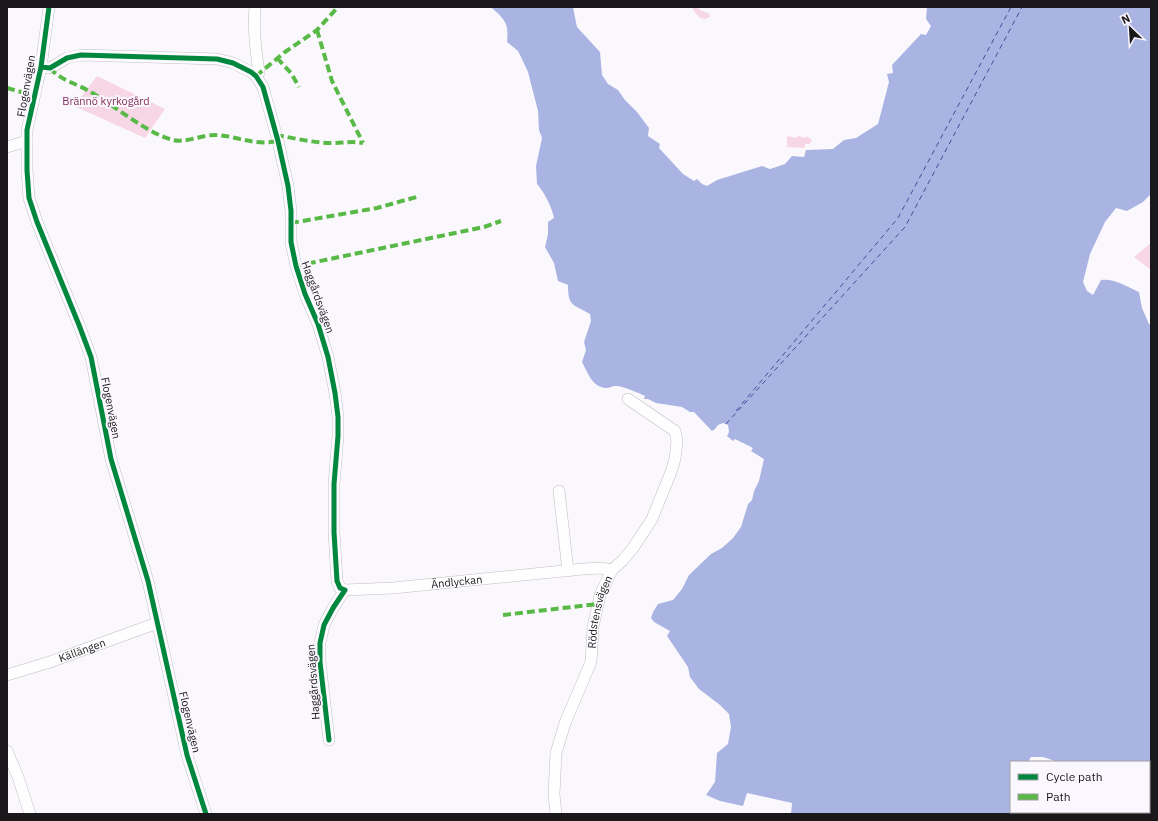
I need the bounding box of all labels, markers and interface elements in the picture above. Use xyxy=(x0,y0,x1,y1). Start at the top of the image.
north arrow xyxy=(1110,8,1150,48)
text: N xyxy=(1119,11,1132,27)
street label: Flogenvägen xyxy=(14,54,38,118)
park label: Brännö kyrkogård xyxy=(62,94,150,108)
street label: Haggårdsvägen xyxy=(298,259,338,335)
street label: Flogenvägen xyxy=(98,376,124,440)
street label: Ändlyckan xyxy=(430,572,483,591)
street label: Rödstensvägen xyxy=(585,573,615,649)
street label: Källängen xyxy=(57,635,107,665)
street label: Haggårdsvägen xyxy=(303,644,323,720)
street label: Flogenvägen xyxy=(176,690,204,754)
legend xyxy=(1010,761,1150,813)
text: Cycle path xyxy=(1046,769,1103,784)
text: Path xyxy=(1046,789,1071,804)

